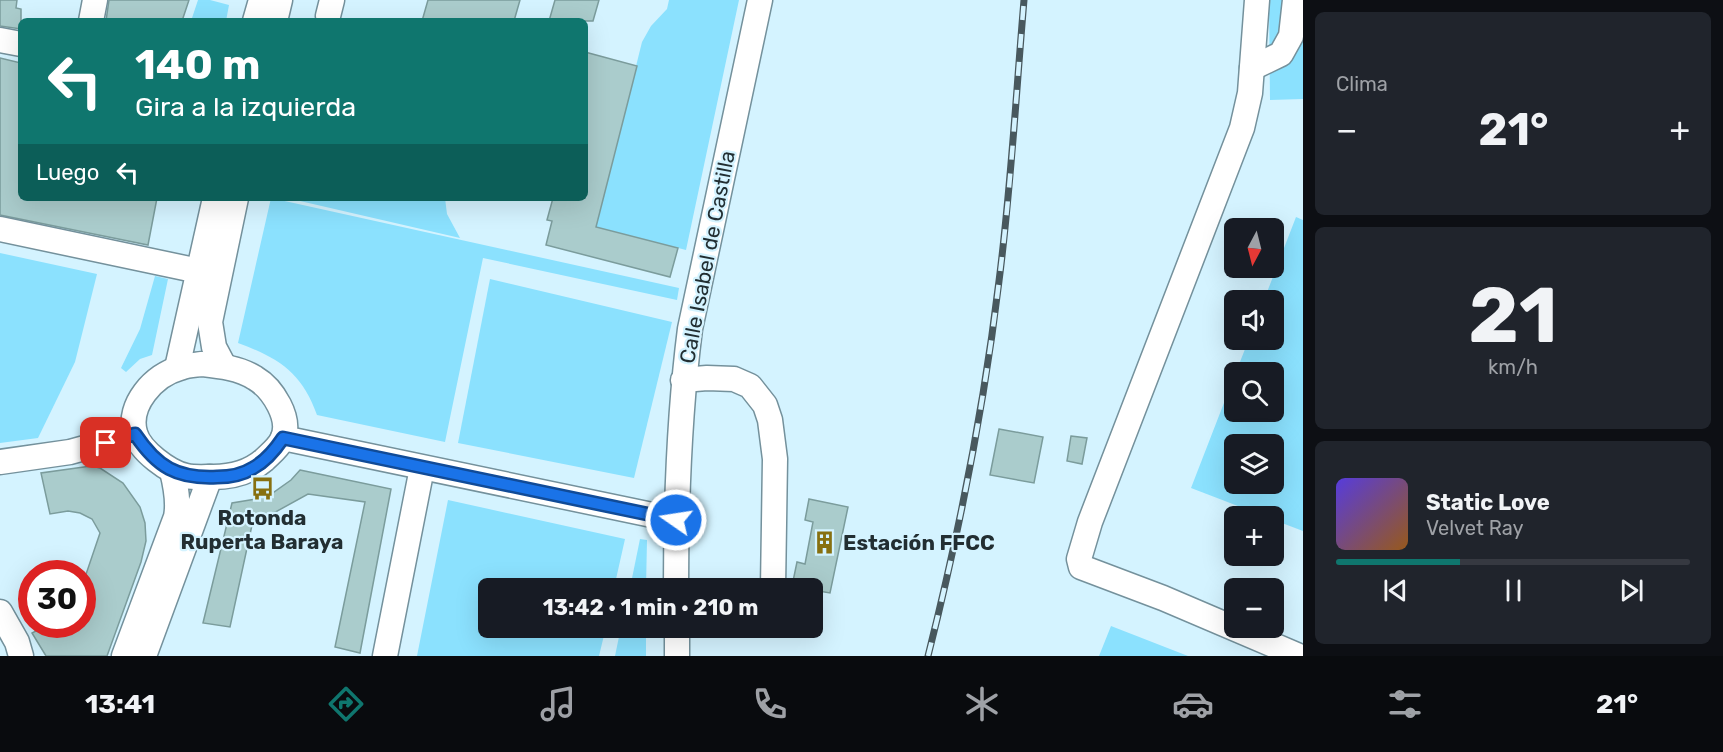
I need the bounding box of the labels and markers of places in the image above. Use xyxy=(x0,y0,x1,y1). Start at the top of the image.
pin xyxy=(80,417,131,468)
bus stop icon: Rotonda Ruperta Baraya xyxy=(249,476,275,502)
place label: Rotonda Ruperta Baraya xyxy=(181,505,343,554)
building icon: Estación FFCC xyxy=(812,529,838,555)
place label: Estación FFCC xyxy=(843,530,995,555)

